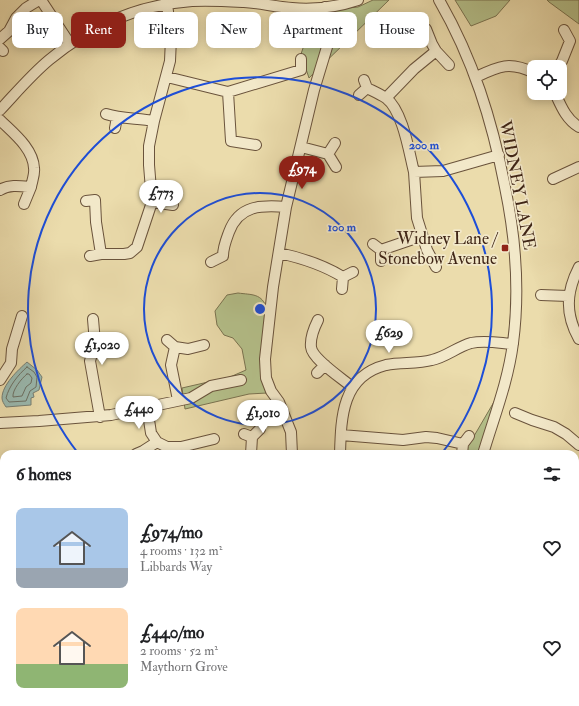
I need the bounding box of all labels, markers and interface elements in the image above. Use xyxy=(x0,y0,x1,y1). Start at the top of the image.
chip: Buy xyxy=(12,12,63,48)
chip: Rent xyxy=(71,12,126,48)
chip: Filters xyxy=(134,12,198,48)
chip: New xyxy=(206,12,261,48)
chip: Apartment xyxy=(269,12,357,48)
chip: House xyxy=(365,12,429,48)
map controls xyxy=(527,60,567,100)
button: locate xyxy=(527,60,567,100)
street label: WIDNEY LANE xyxy=(494,118,540,252)
text: 200 m xyxy=(409,138,440,153)
pin: £974 xyxy=(278,156,326,190)
text: £974 xyxy=(288,161,316,177)
pin: £773 xyxy=(137,180,185,214)
text: £773 xyxy=(148,185,174,201)
text: 100 m xyxy=(328,220,357,235)
place label: Widney Lane / Stonebow Avenue xyxy=(378,228,499,269)
marker: Widney Lane / Stonebow Avenue xyxy=(500,243,510,253)
centre of rings xyxy=(253,302,267,316)
pin: £629 xyxy=(365,320,413,354)
text: £629 xyxy=(375,325,403,341)
pin: £1,020 xyxy=(69,332,135,366)
text: £1,020 xyxy=(84,337,120,353)
pin: £440 xyxy=(115,396,163,430)
pin: £1,010 xyxy=(230,400,296,434)
text: £440 xyxy=(124,401,154,417)
text: £1,010 xyxy=(246,405,280,421)
icon: filters xyxy=(541,463,563,485)
text: 6 homes xyxy=(16,464,71,485)
text: £974/mo xyxy=(140,522,203,543)
icon: home xyxy=(48,524,96,572)
icon: heart xyxy=(541,537,563,559)
text: 4 rooms · 132 m² xyxy=(140,543,222,559)
text: Libbards Way xyxy=(140,559,212,575)
text: £440/mo xyxy=(140,622,204,643)
icon: home xyxy=(48,624,96,672)
icon: heart xyxy=(541,637,563,659)
text: 2 rooms · 52 m² xyxy=(140,643,218,659)
text: Maythorn Grove xyxy=(140,659,228,675)

